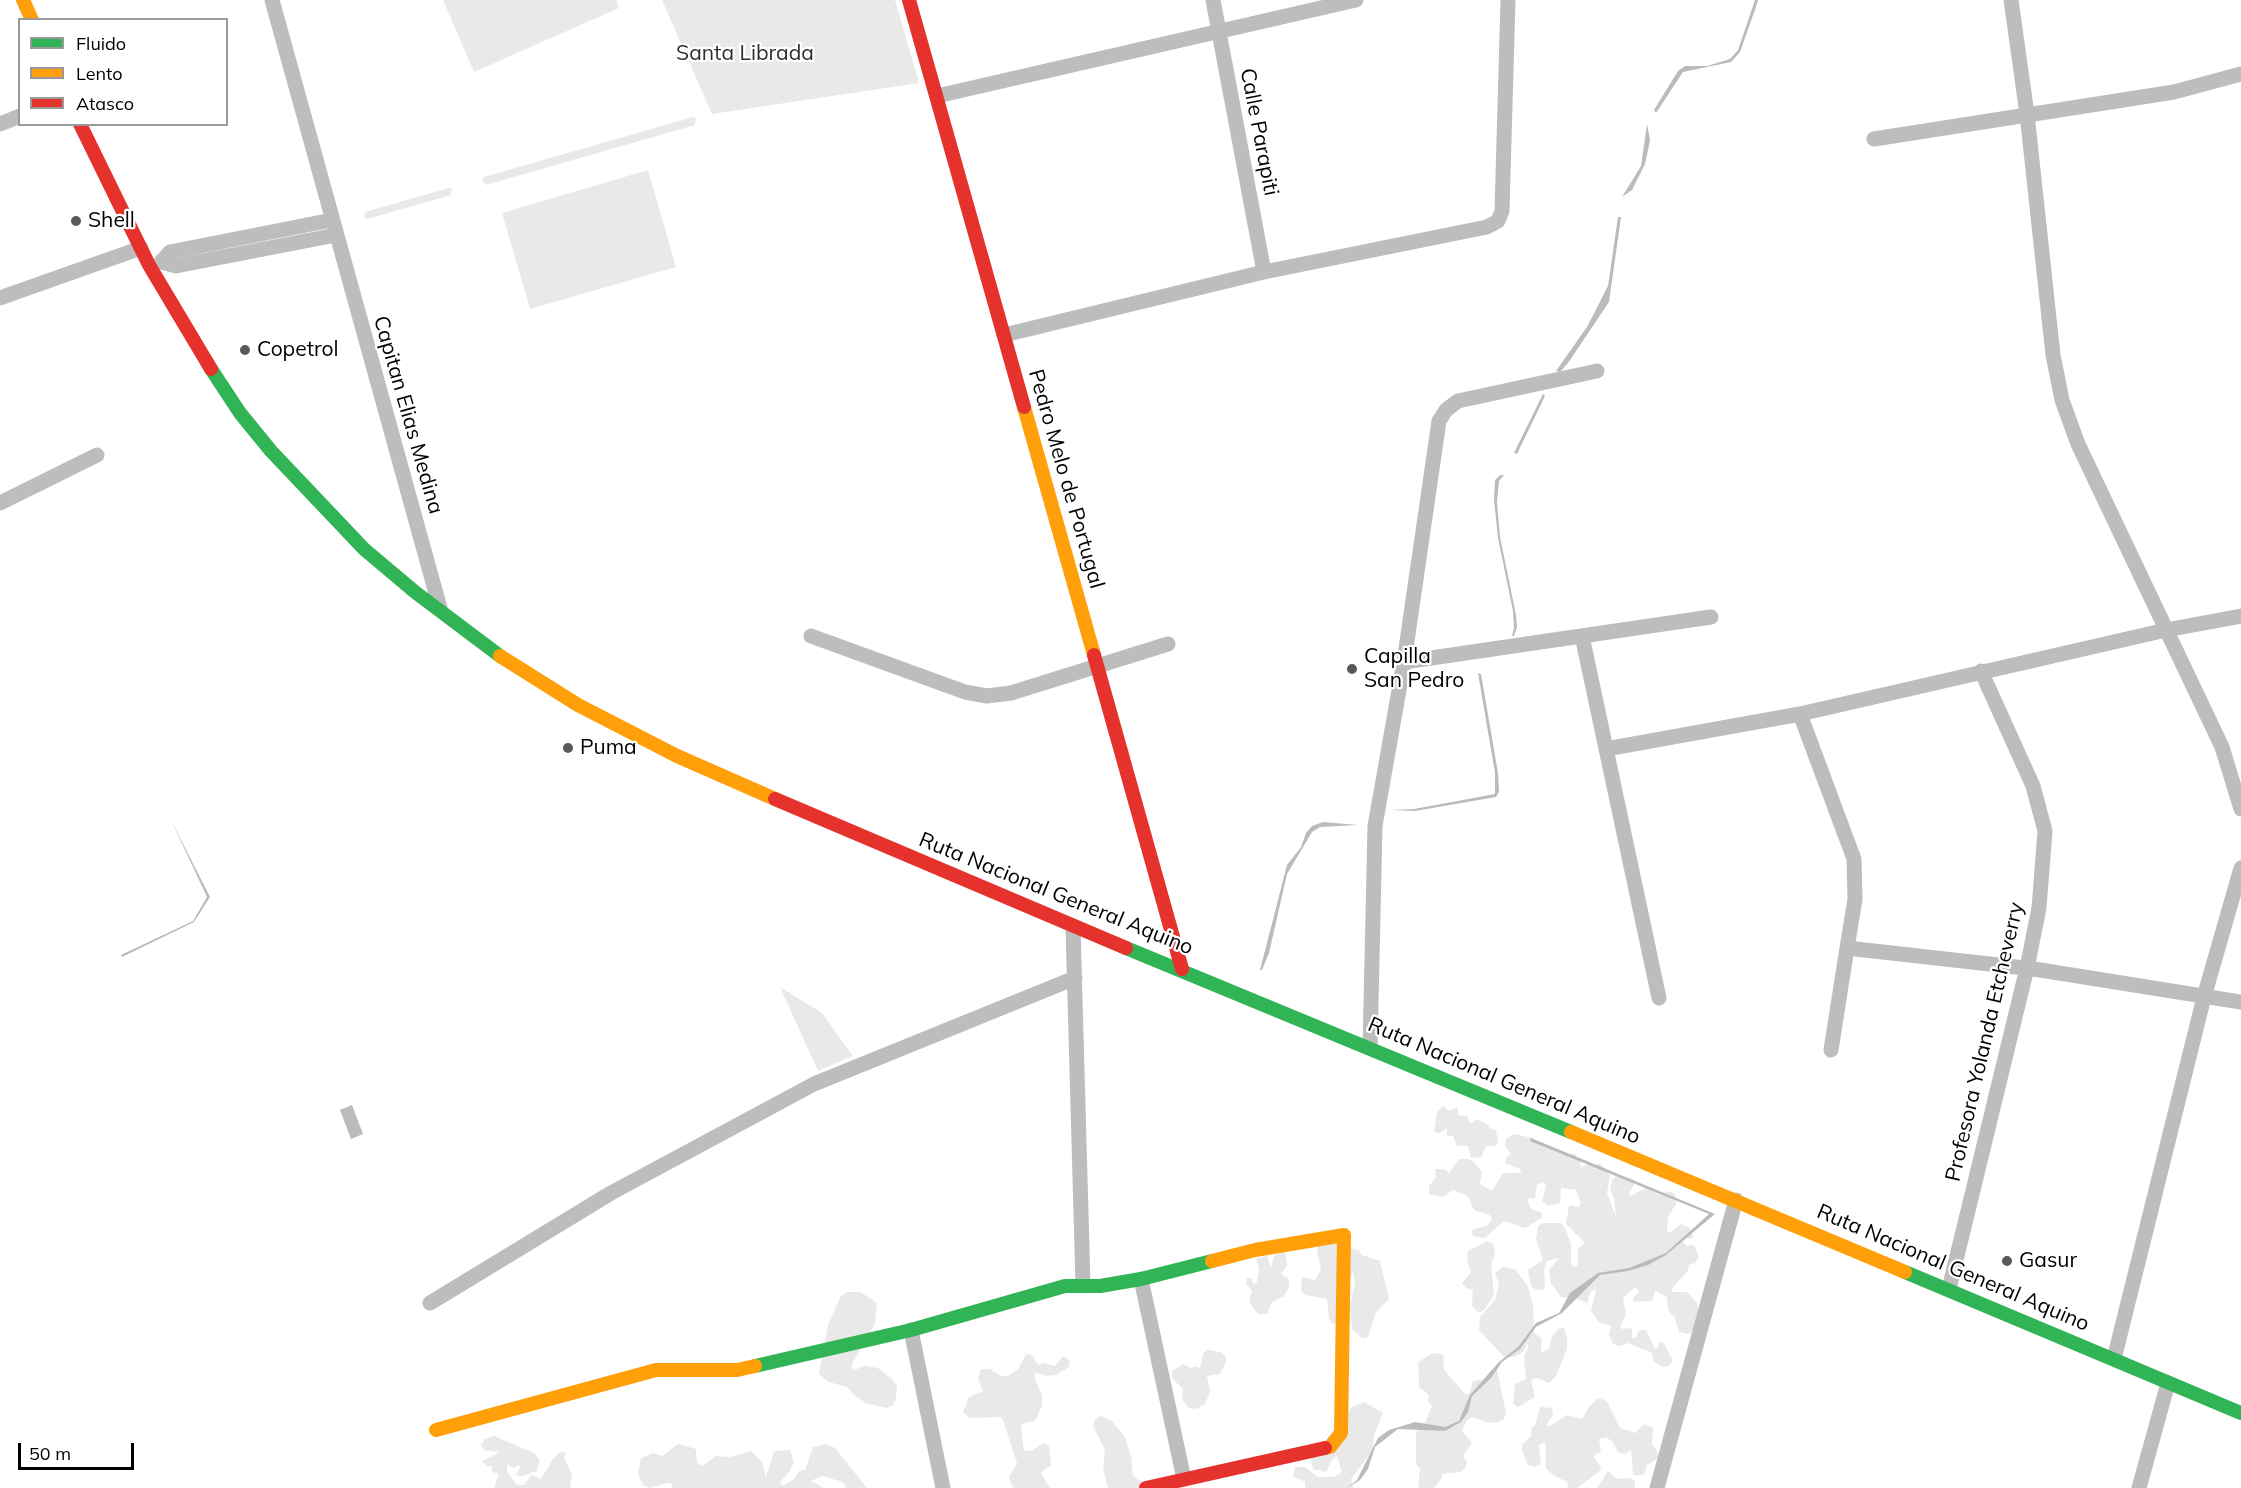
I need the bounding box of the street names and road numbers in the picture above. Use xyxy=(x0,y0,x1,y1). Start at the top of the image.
street label: Calle Parapiti xyxy=(1234,66,1284,198)
street label: Capitan Elias Medina xyxy=(368,313,448,517)
street label: Pedro Melo de Portugal xyxy=(1023,367,1109,591)
street label: Ruta Nacional General Aquino xyxy=(915,827,1197,961)
street label: Profesora Yolanda Etcheverry xyxy=(1941,900,2029,1184)
street label: Ruta Nacional General Aquino xyxy=(1364,1012,1644,1150)
street label: Ruta Nacional General Aquino xyxy=(1813,1199,2093,1337)

